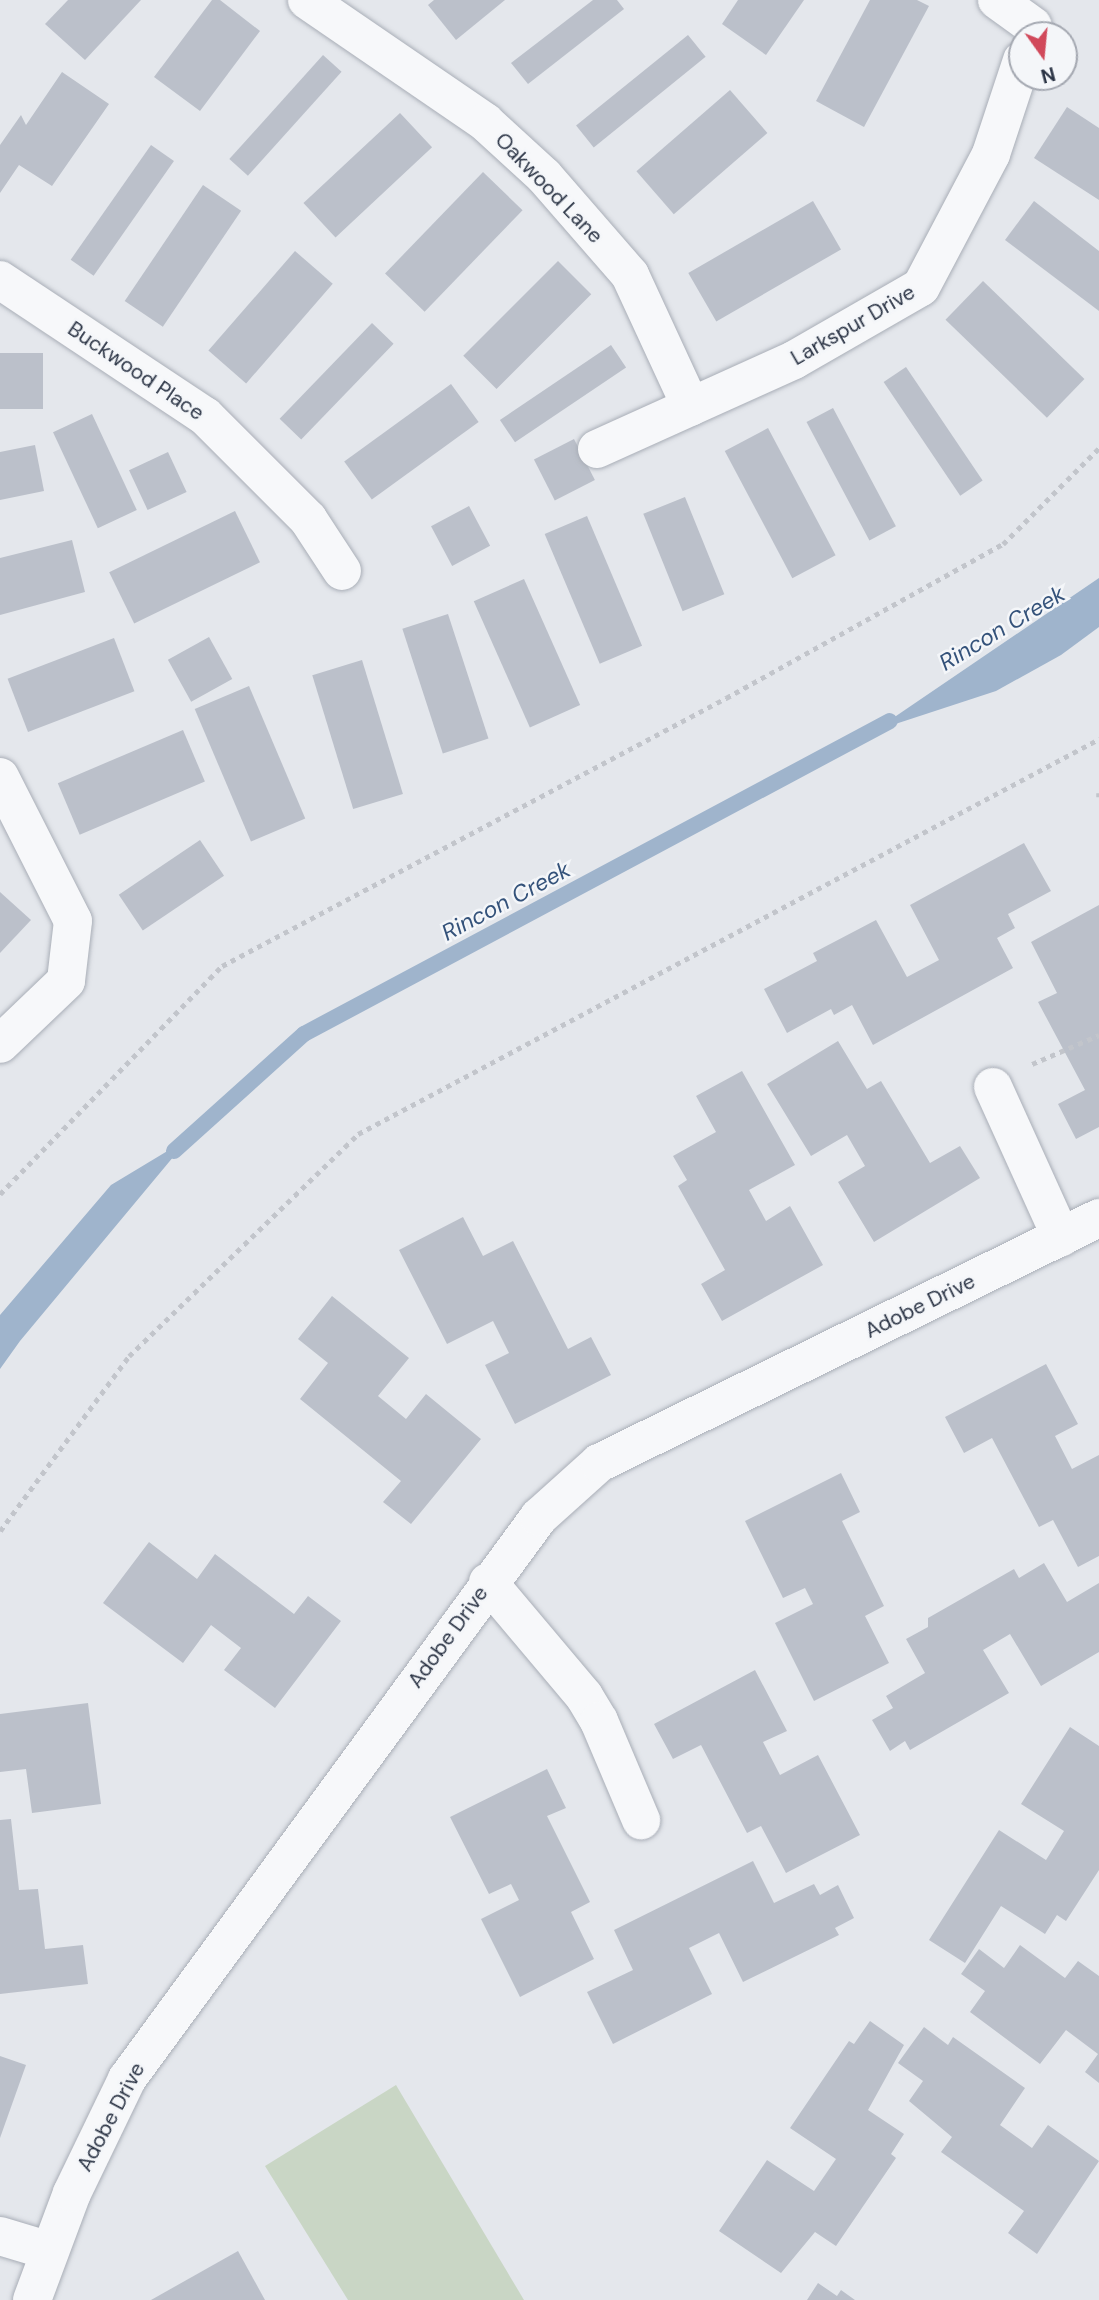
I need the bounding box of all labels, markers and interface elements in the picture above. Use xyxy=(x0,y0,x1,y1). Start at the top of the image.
north arrow xyxy=(1008,21,1078,91)
text: N xyxy=(1038,61,1058,89)
street label: Oakwood Lane xyxy=(490,127,608,249)
street label: Larkspur Drive xyxy=(786,279,920,371)
street label: Buckwood Place xyxy=(63,316,209,426)
water label: Rincon Creek xyxy=(934,580,1070,676)
water label: Rincon Creek xyxy=(437,856,575,946)
street label: Adobe Drive xyxy=(861,1269,979,1343)
street label: Adobe Drive xyxy=(403,1581,493,1693)
street label: Adobe Drive xyxy=(72,2058,150,2176)

